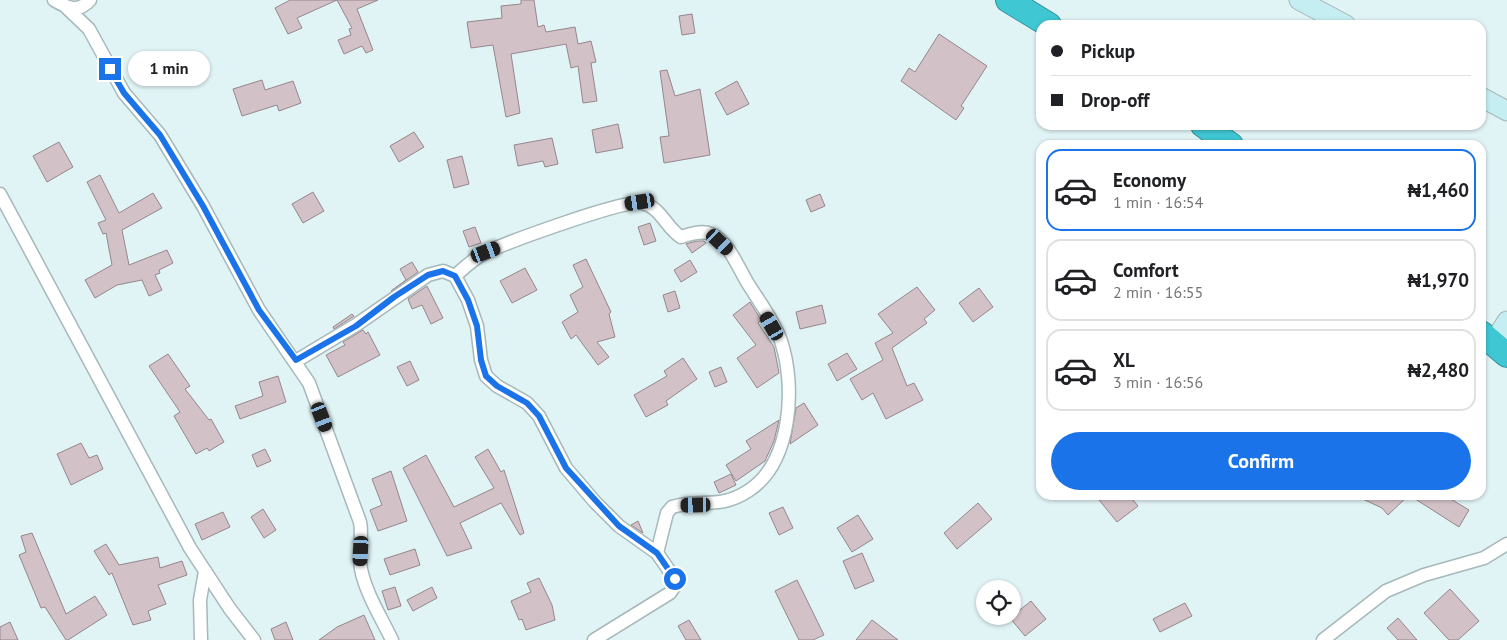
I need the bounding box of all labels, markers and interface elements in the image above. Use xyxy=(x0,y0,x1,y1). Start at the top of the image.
text: Pickup xyxy=(1081,39,1135,63)
callout: 1 min xyxy=(128,52,210,86)
route end xyxy=(99,58,121,80)
text: 1 min xyxy=(149,58,189,78)
text: Drop-off xyxy=(1081,88,1149,112)
icon: car xyxy=(1053,168,1098,213)
text: Economy xyxy=(1113,168,1186,192)
text: ₦1,460 xyxy=(1407,178,1469,202)
car xyxy=(624,192,655,212)
text: 1 min · 16:54 xyxy=(1113,192,1203,212)
car xyxy=(703,226,736,258)
car xyxy=(469,240,502,264)
icon: car xyxy=(1053,258,1098,303)
text: Comfort xyxy=(1113,258,1179,282)
text: ₦1,970 xyxy=(1407,268,1469,292)
text: 2 min · 16:55 xyxy=(1113,282,1203,302)
car xyxy=(758,309,785,343)
icon: car xyxy=(1053,348,1098,393)
text: XL xyxy=(1113,348,1135,372)
text: ₦2,480 xyxy=(1407,358,1469,382)
text: 3 min · 16:56 xyxy=(1113,372,1203,392)
car xyxy=(309,400,334,434)
button: Confirm xyxy=(1051,432,1471,490)
car xyxy=(680,497,711,513)
car xyxy=(352,536,369,566)
route start xyxy=(664,568,686,590)
map controls xyxy=(976,580,1021,625)
button: locate xyxy=(976,580,1021,625)

